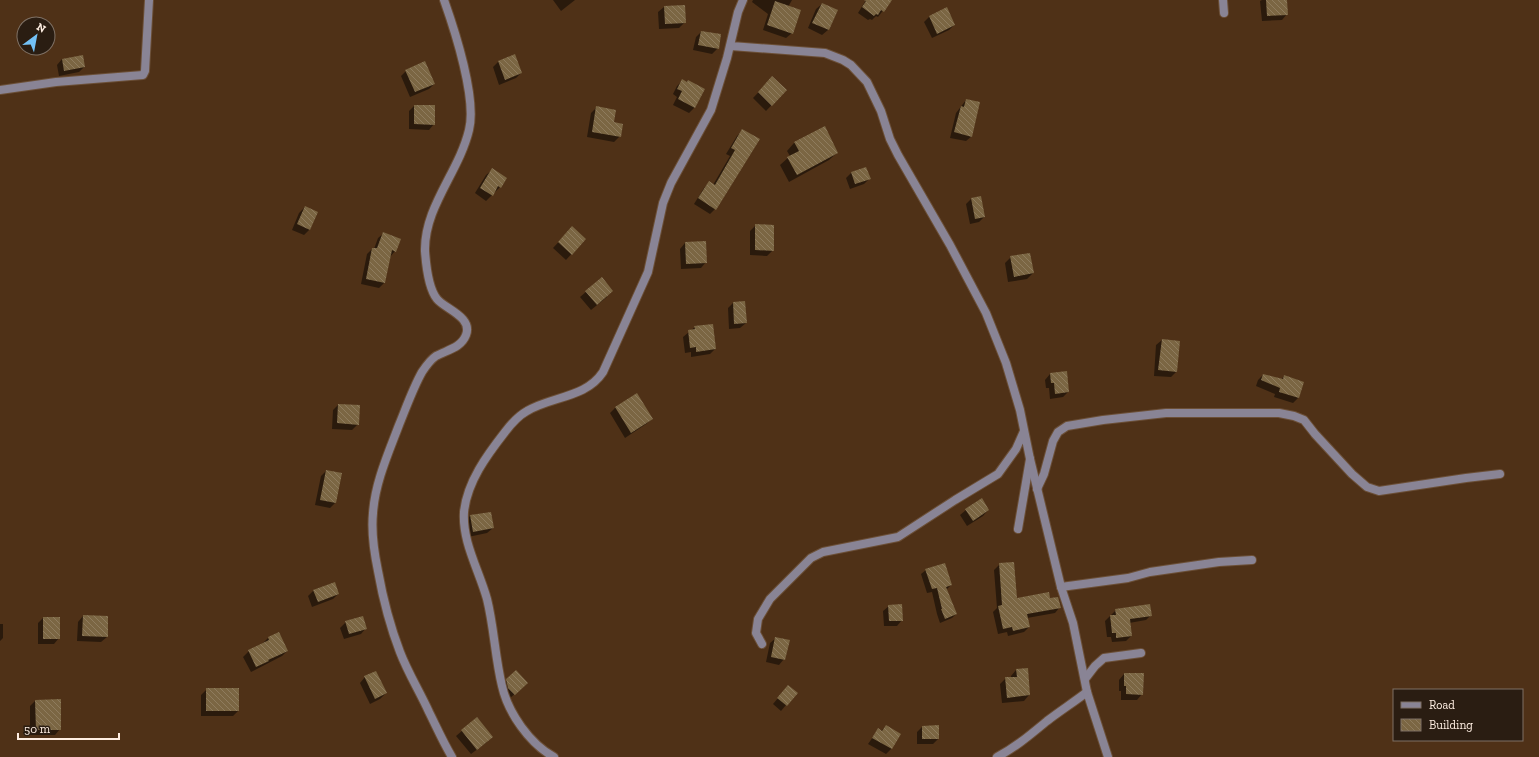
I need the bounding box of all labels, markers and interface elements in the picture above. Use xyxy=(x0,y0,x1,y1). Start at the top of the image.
north arrow xyxy=(16,16,56,56)
text: N xyxy=(34,20,49,36)
legend xyxy=(1393,689,1523,741)
text: Road xyxy=(1429,698,1455,712)
scale bar xyxy=(18,715,119,741)
text: Building xyxy=(1429,718,1473,732)
text: 50 m xyxy=(24,722,51,736)

